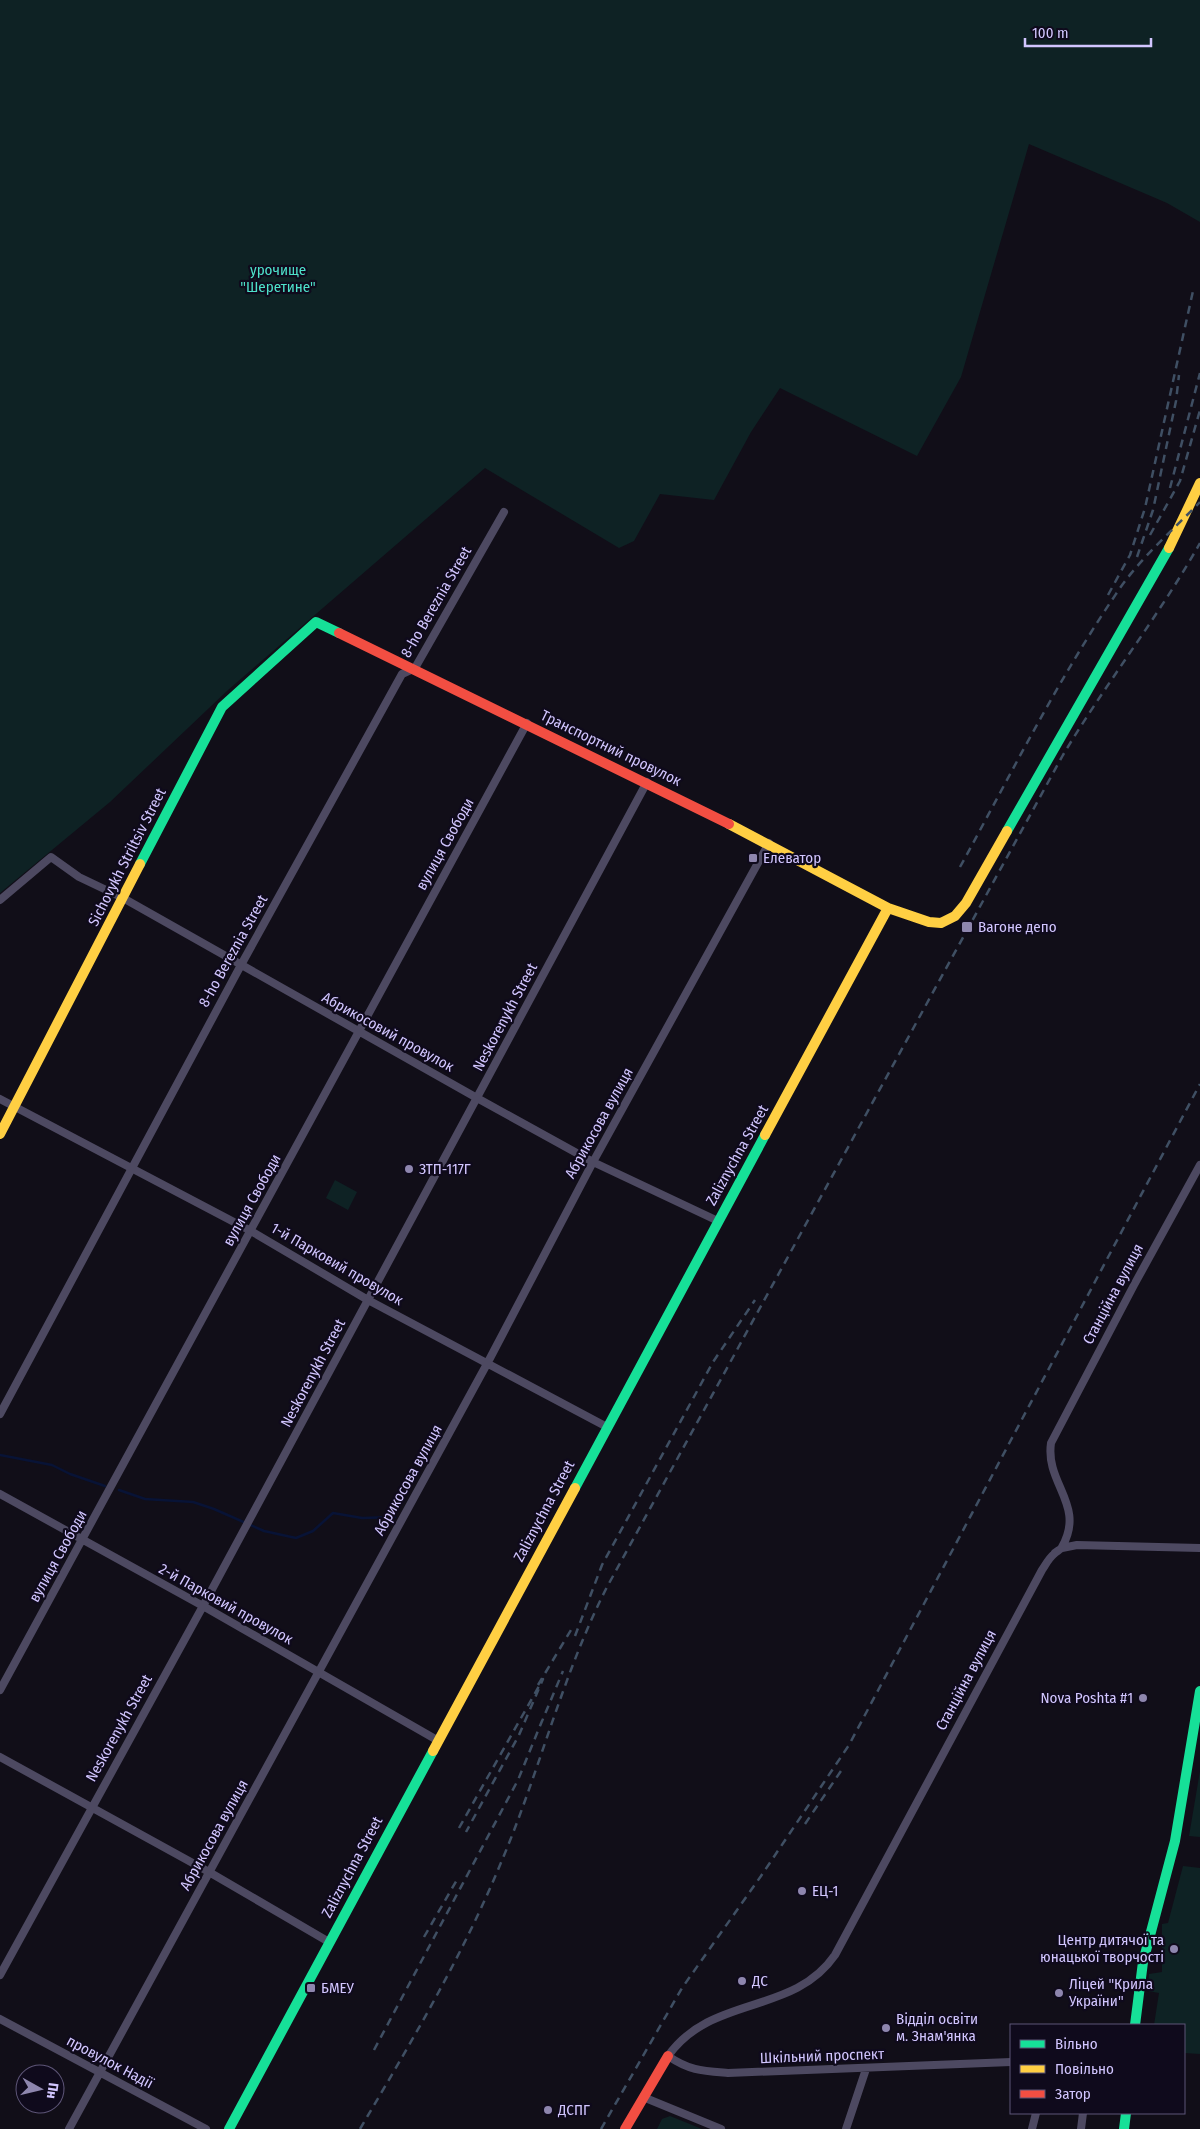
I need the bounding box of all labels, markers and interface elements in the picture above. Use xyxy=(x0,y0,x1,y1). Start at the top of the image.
scale bar xyxy=(1025,15,1151,47)
text: 100 m xyxy=(1032,24,1069,42)
park label: урочище "Шеретине" xyxy=(240,261,316,296)
street label: 8-ho Bereznia Street xyxy=(397,543,475,661)
street label: Транспортний провулок xyxy=(538,706,684,790)
street label: Sichovykh Striltsiv Street xyxy=(84,785,170,929)
street label: вулиця Свободи xyxy=(412,795,478,893)
place label: Елеватор xyxy=(763,849,821,867)
marker: Елеватор xyxy=(747,852,759,864)
street label: 8-ho Bereznia Street xyxy=(195,892,271,1010)
place label: Вагоне депо xyxy=(978,918,1057,936)
marker: Вагоне депо xyxy=(960,920,974,934)
street label: Neskorenykh Street xyxy=(469,960,541,1074)
street label: Абрикосовий провулок xyxy=(319,988,457,1076)
street label: Абрикосова вулиця xyxy=(561,1064,637,1182)
street label: Zaliznychna Street xyxy=(702,1102,772,1208)
street label: вулиця Свободи xyxy=(219,1151,285,1249)
place label: ЗТП-117Г xyxy=(419,1160,471,1178)
marker: ЗТП-117Г xyxy=(403,1163,415,1175)
street label: 1-й Парковий провулок xyxy=(268,1219,406,1309)
street label: Станційна вулиця xyxy=(1079,1241,1147,1347)
street label: Neskorenykh Street xyxy=(277,1316,349,1430)
street label: Абрикосова вулиця xyxy=(370,1421,446,1539)
street label: Zaliznychna Street xyxy=(510,1457,578,1565)
street label: вулиця Свободи xyxy=(25,1507,91,1605)
street label: 2-й Парковий провулок xyxy=(156,1560,296,1648)
street label: Станційна вулиця xyxy=(932,1627,1000,1733)
street label: Neskorenykh Street xyxy=(82,1671,156,1785)
place label: Nova Poshta #1 xyxy=(1041,1689,1133,1707)
marker: Nova Poshta #1 xyxy=(1137,1692,1149,1704)
street label: Абрикосова вулиця xyxy=(176,1776,252,1894)
street label: Zaliznychna Street xyxy=(318,1813,386,1921)
place label: ЕЦ-1 xyxy=(812,1882,838,1900)
marker: ЕЦ-1 xyxy=(796,1885,808,1897)
place label: Центр дитячої та юнацької творчості xyxy=(1040,1931,1164,1966)
marker: Центр дитячої та юнацької творчості xyxy=(1168,1943,1180,1955)
place label: ДС xyxy=(751,1972,768,1990)
marker: ДС xyxy=(736,1975,748,1987)
place label: Ліцей "Крила України" xyxy=(1068,1975,1153,2010)
place label: БМЕУ xyxy=(321,1979,355,1997)
marker: БМЕУ xyxy=(305,1982,317,1994)
marker: Ліцей "Крила України" xyxy=(1053,1987,1065,1999)
place label: Відділ освіти м. Знам'янка xyxy=(896,2010,978,2045)
marker: Відділ освіти м. Знам'янка xyxy=(880,2022,892,2034)
legend xyxy=(1010,2024,1185,2114)
street label: провулок Надії xyxy=(64,2032,158,2093)
text: Вільно xyxy=(1055,2035,1098,2053)
street label: Шкільний проспект xyxy=(760,2045,885,2067)
text: Повільно xyxy=(1055,2060,1114,2078)
north arrow xyxy=(15,2064,65,2114)
text: Пн xyxy=(43,2082,62,2100)
text: Затор xyxy=(1055,2085,1091,2103)
place label: ДСПГ xyxy=(557,2101,590,2119)
marker: ДСПГ xyxy=(542,2104,554,2116)

